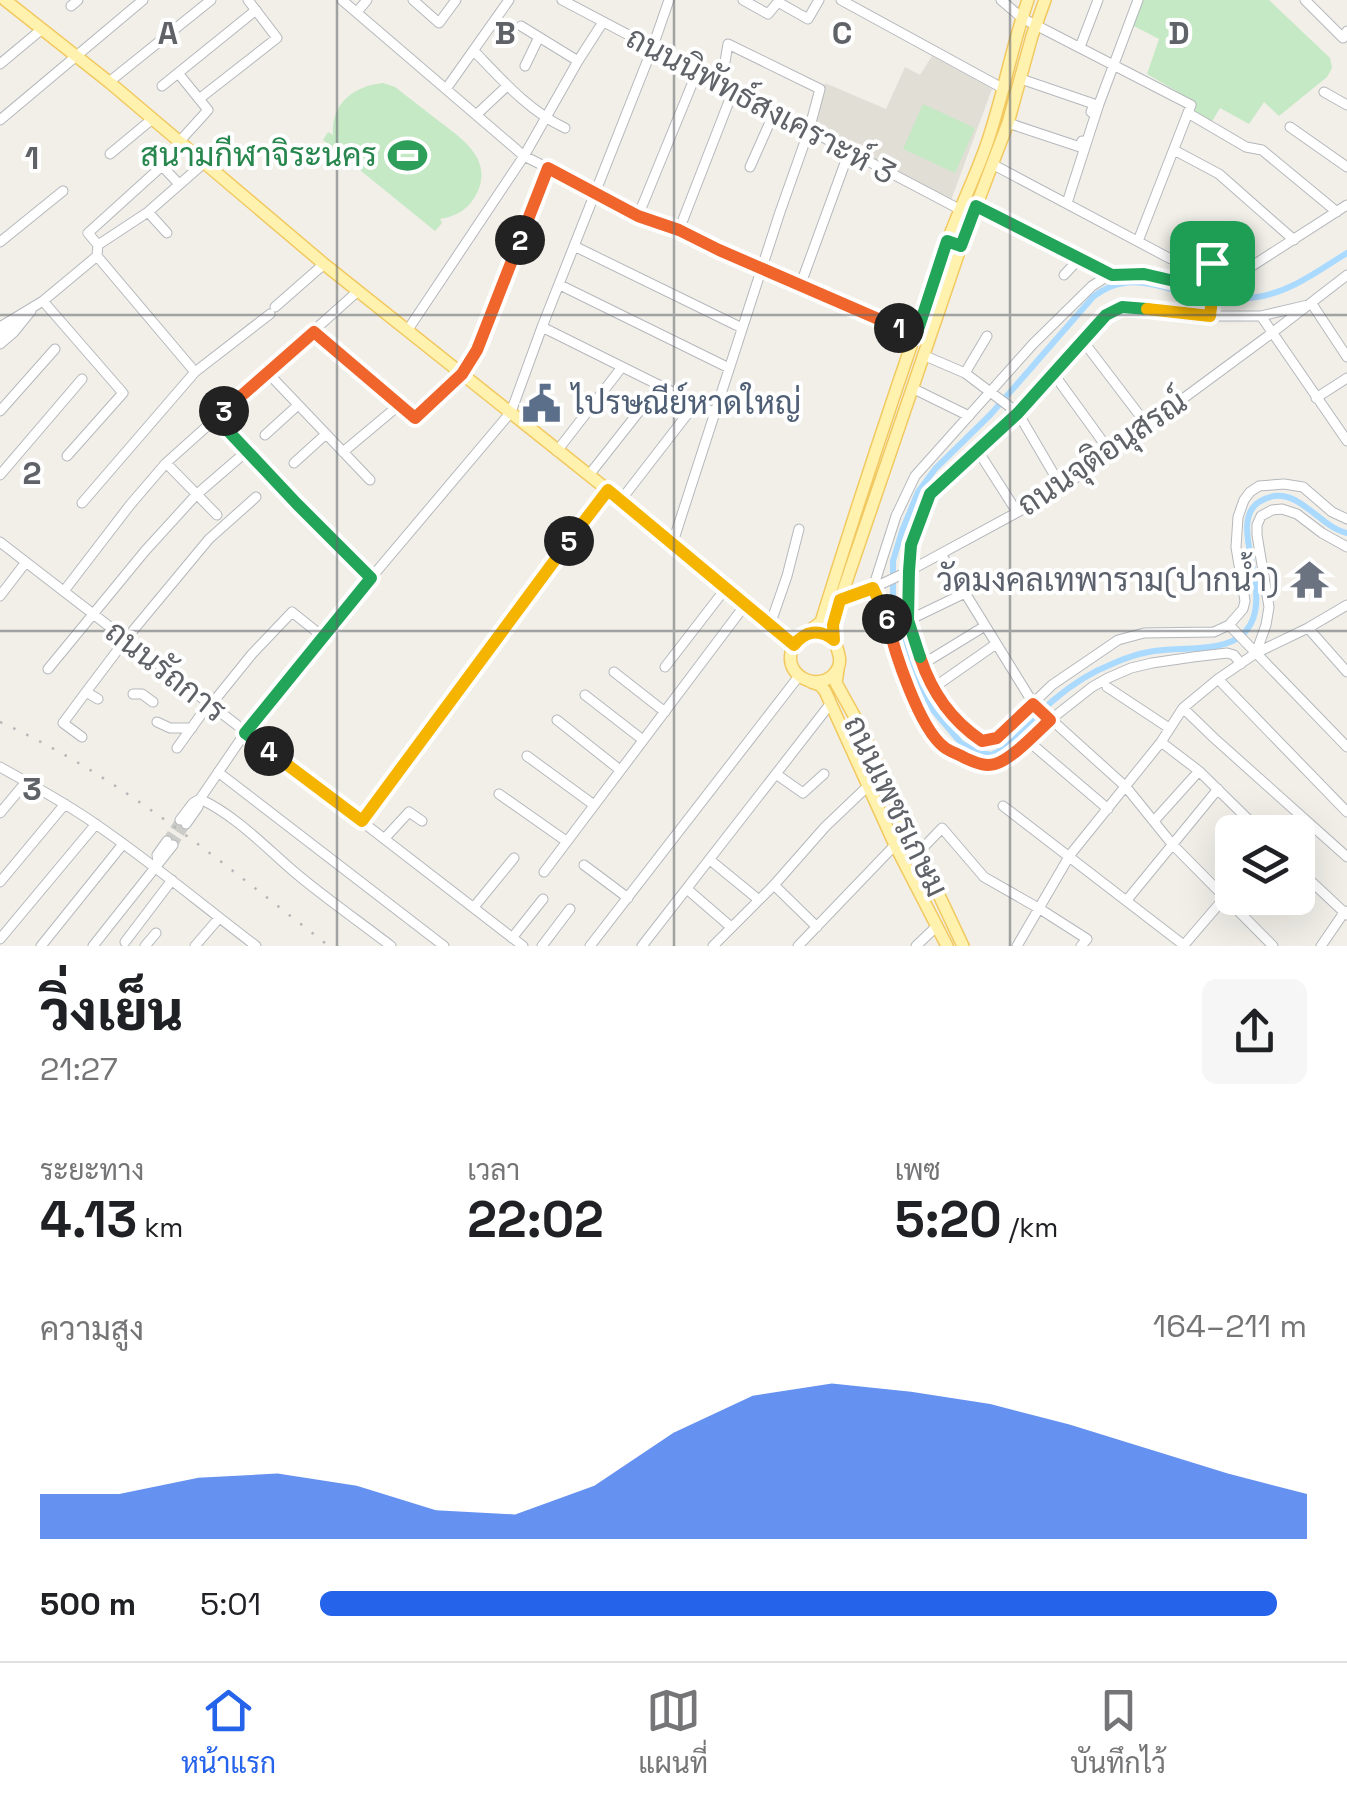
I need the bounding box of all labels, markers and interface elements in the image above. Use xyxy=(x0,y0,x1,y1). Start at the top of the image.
text: A xyxy=(158,13,178,53)
text: B xyxy=(494,13,516,53)
text: C xyxy=(832,13,852,53)
text: D xyxy=(1168,13,1190,53)
street label: ถนนนิพัทธ์สงเคราะห์ 3 xyxy=(619,16,903,193)
sports icon: สนามกีฬาจิระนคร xyxy=(386,134,428,176)
place label: สนามกีฬาจิระนคร xyxy=(140,135,377,175)
text: 1 xyxy=(25,138,39,178)
pin: 2 xyxy=(495,215,545,265)
pin xyxy=(1170,221,1255,306)
text: 2 xyxy=(512,222,528,258)
icon: arrive xyxy=(1185,236,1240,291)
pin: 1 xyxy=(874,303,924,353)
text: 1 xyxy=(893,310,905,346)
street label: ถนนจุติอนุสรณ์ xyxy=(1009,381,1196,526)
public building icon: ไปรษณีย์หาดใหญ่ xyxy=(521,382,563,424)
place label: ไปรษณีย์หาดใหญ่ xyxy=(569,382,801,423)
pin: 3 xyxy=(199,386,249,436)
text: 3 xyxy=(215,393,233,429)
text: 2 xyxy=(22,453,42,493)
pin: 5 xyxy=(544,516,594,566)
text: 5 xyxy=(561,523,577,559)
place label: วัดมงคลเทพาราม(ปากน้ำ) xyxy=(936,551,1279,600)
temple icon: วัดมงคลเทพาราม(ปากน้ำ) xyxy=(1288,559,1330,601)
pin: 6 xyxy=(862,594,912,644)
text: 6 xyxy=(878,601,896,637)
street label: ถนนรัถการ xyxy=(97,611,235,731)
street label: ถนนเพชรเกษม xyxy=(835,709,957,903)
pin: 4 xyxy=(244,726,294,776)
text: 4 xyxy=(260,733,278,769)
text: 3 xyxy=(22,769,42,809)
map controls xyxy=(1215,815,1315,915)
button: layers xyxy=(1215,815,1315,915)
text: วิ่งเย็น xyxy=(40,976,184,1046)
button: share xyxy=(1202,979,1307,1084)
text: 21:27 xyxy=(40,1049,118,1089)
text: ระยะทาง xyxy=(40,1152,144,1188)
text: เวลา xyxy=(467,1152,520,1188)
text: เพซ xyxy=(895,1152,941,1188)
text: 4.13 xyxy=(40,1188,137,1252)
text: 22:02 xyxy=(467,1188,604,1252)
text: 5:20 xyxy=(895,1188,1002,1252)
text: km xyxy=(137,1209,183,1245)
text: /km xyxy=(1002,1209,1058,1245)
text: 164–211 m xyxy=(1153,1306,1307,1346)
text: ความสูง xyxy=(40,1309,144,1349)
text: 500 m xyxy=(40,1584,136,1624)
text: 5:01 xyxy=(200,1584,261,1624)
tab: หน้าแรก xyxy=(181,1683,276,1781)
tab: แผนที่ xyxy=(638,1683,708,1781)
tab: บันทึกไว้ xyxy=(1070,1683,1166,1781)

